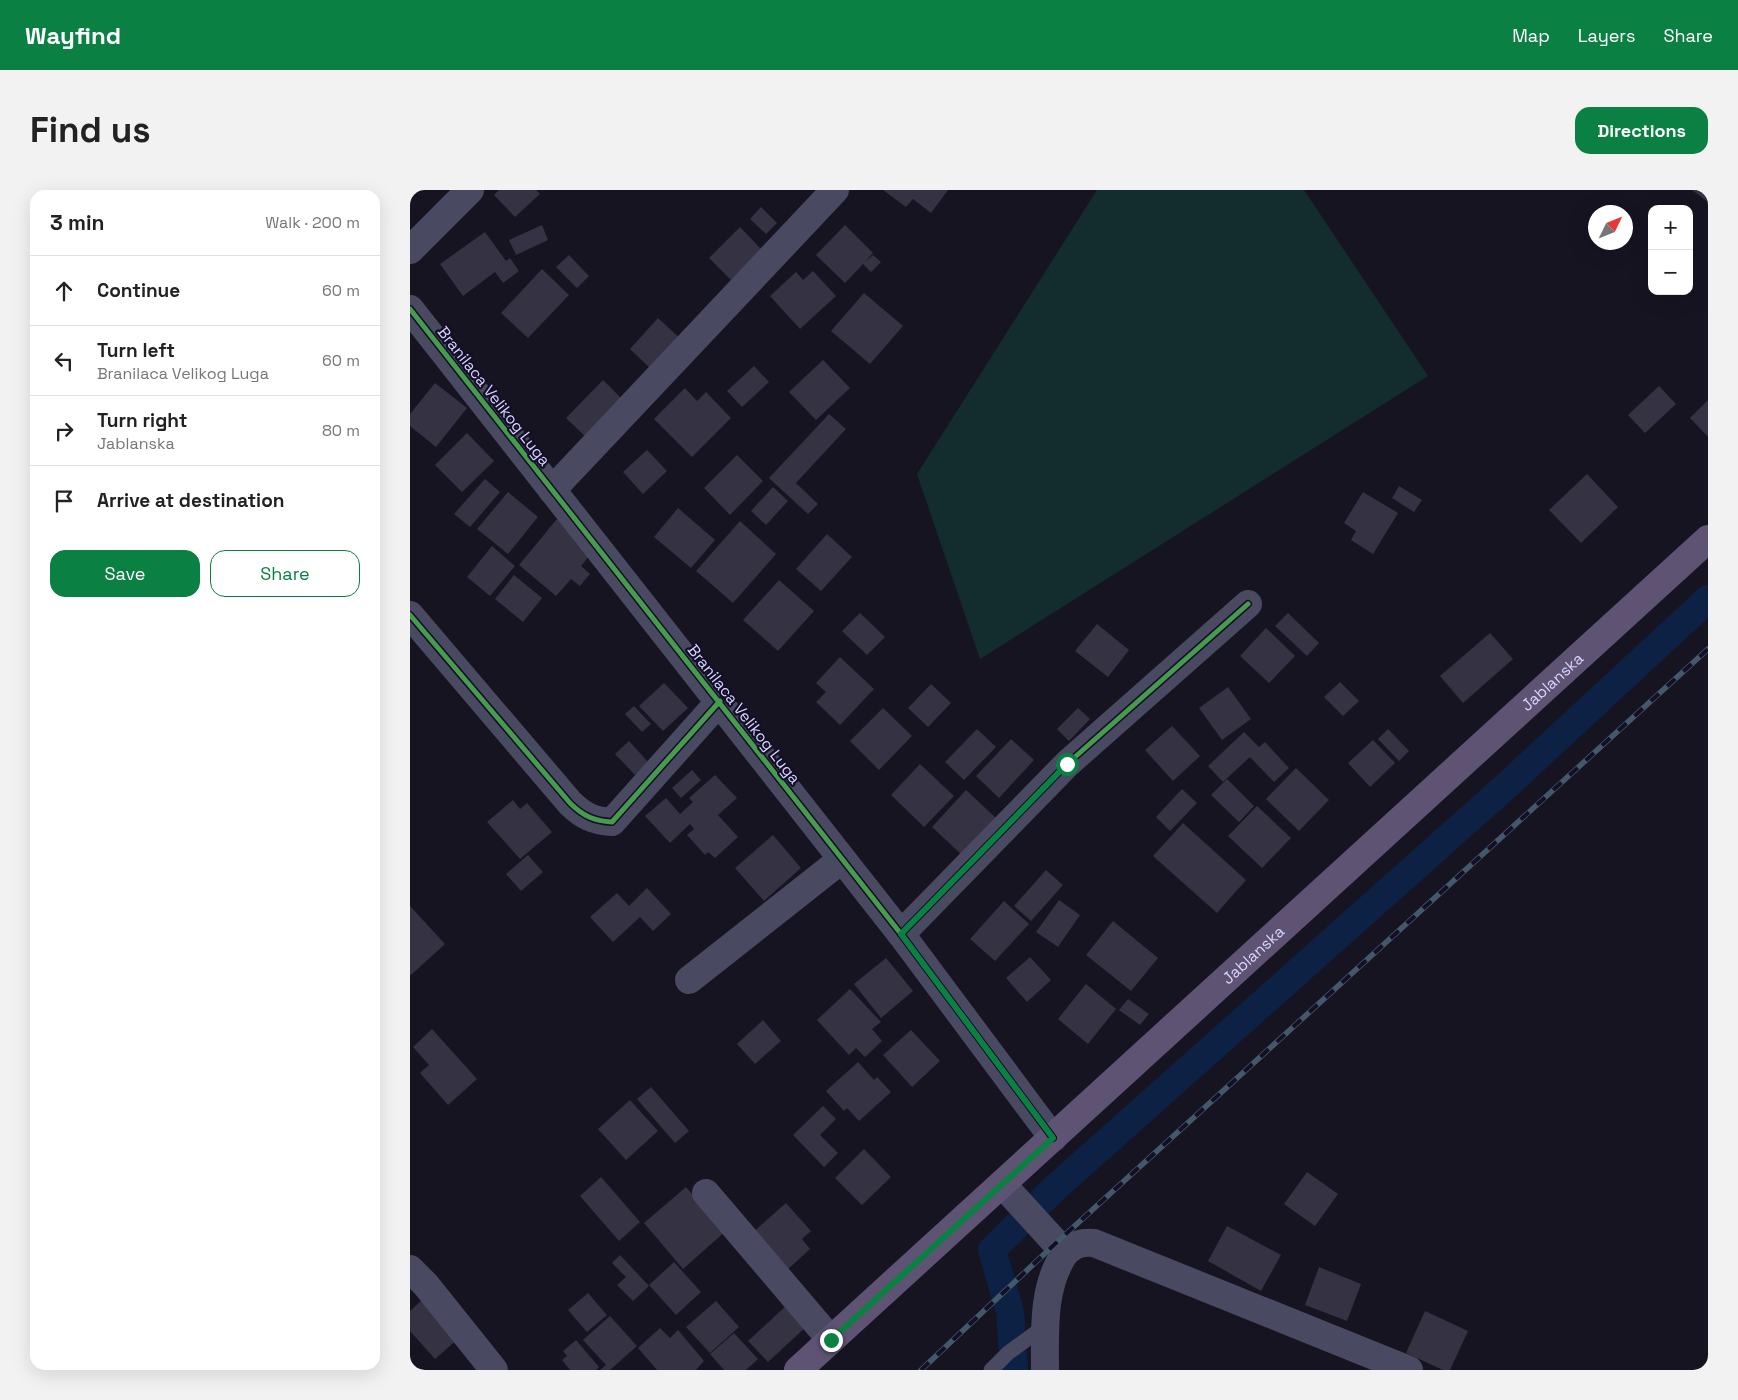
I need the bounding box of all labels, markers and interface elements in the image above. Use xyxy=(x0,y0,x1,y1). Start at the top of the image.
text: Wayfind xyxy=(25,20,121,51)
text: Map xyxy=(1512,24,1550,47)
text: Layers xyxy=(1578,24,1635,47)
text: Share xyxy=(1663,24,1713,47)
button: Directions xyxy=(1575,107,1708,154)
text: Find us xyxy=(30,108,151,152)
north arrow xyxy=(1588,205,1633,250)
map controls xyxy=(1648,205,1693,295)
button: + xyxy=(1648,205,1693,250)
text: 3 min xyxy=(50,209,105,236)
text: Walk · 200 m xyxy=(265,212,360,233)
button: − xyxy=(1648,250,1693,295)
icon: ahead xyxy=(50,277,78,305)
text: Continue xyxy=(97,278,180,303)
text: 60 m xyxy=(322,280,360,301)
street label: Branilaca Velikog Luga xyxy=(433,322,555,470)
text: Turn left xyxy=(97,338,175,363)
icon: left xyxy=(50,347,78,375)
text: 60 m xyxy=(322,350,360,371)
text: Branilaca Velikog Luga xyxy=(97,363,269,384)
text: Turn right xyxy=(97,408,187,433)
icon: right xyxy=(50,417,78,445)
text: 80 m xyxy=(322,420,360,441)
text: Jablanska xyxy=(97,433,175,454)
icon: arrive xyxy=(50,487,78,515)
text: Arrive at destination xyxy=(97,488,285,513)
button: Save xyxy=(50,550,200,597)
button: Share xyxy=(210,550,360,597)
street label: Branilaca Velikog Luga xyxy=(683,640,805,788)
street label: Jablanska xyxy=(1516,648,1588,715)
route start xyxy=(1056,753,1079,776)
street label: Jablanska xyxy=(1217,921,1289,989)
route end xyxy=(820,1329,843,1352)

